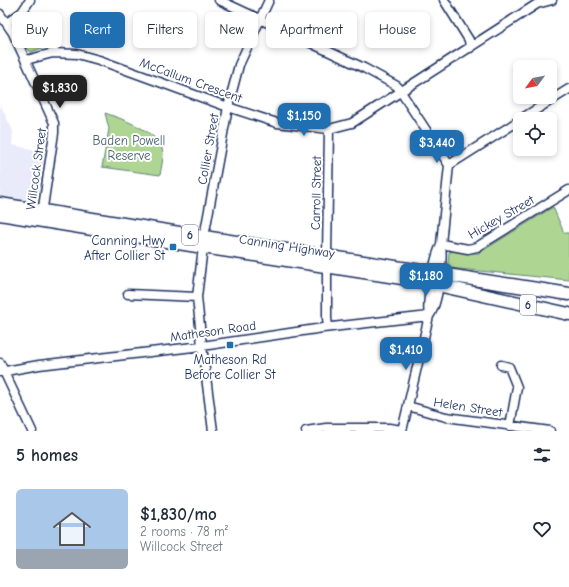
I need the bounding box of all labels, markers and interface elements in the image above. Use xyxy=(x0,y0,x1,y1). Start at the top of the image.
chip: Buy xyxy=(12,12,62,48)
chip: Rent xyxy=(70,12,125,48)
chip: Filters xyxy=(133,12,197,48)
chip: New xyxy=(205,12,258,48)
chip: Apartment xyxy=(266,12,357,48)
chip: House xyxy=(365,12,430,48)
street label: McCallum Crescent xyxy=(138,55,245,106)
north arrow xyxy=(513,60,557,104)
map controls xyxy=(513,60,557,156)
pin: $1,830 xyxy=(27,75,93,109)
text: $1,830 xyxy=(42,80,78,95)
pin: $1,150 xyxy=(271,103,337,137)
text: $1,150 xyxy=(287,108,321,123)
street label: Collier Street xyxy=(194,111,222,186)
button: locate xyxy=(513,112,557,156)
street label: Willcock Street xyxy=(23,126,49,211)
pin: $3,440 xyxy=(404,130,470,164)
park label: Baden Powell Reserve xyxy=(93,133,165,163)
text: $3,440 xyxy=(419,135,455,150)
street label: Carroll Street xyxy=(308,154,324,230)
street label: Hickey Street xyxy=(465,191,538,242)
road number: 6 xyxy=(182,225,198,245)
street label: Canning Highway xyxy=(238,231,336,261)
place label: Canning Hwy After Collier St xyxy=(84,233,166,263)
marker: Canning Hwy After Collier St xyxy=(168,242,178,252)
pin: $1,180 xyxy=(393,263,459,297)
text: $1,180 xyxy=(409,268,443,283)
road number: 6 xyxy=(520,295,536,315)
street label: Matheson Road xyxy=(169,318,257,344)
pin: $1,410 xyxy=(373,337,439,371)
marker: Matheson Rd Before Collier St xyxy=(225,340,235,350)
text: $1,410 xyxy=(389,342,423,357)
place label: Matheson Rd Before Collier St xyxy=(184,352,277,382)
street label: Helen Street xyxy=(433,394,505,420)
icon: filters xyxy=(531,444,553,466)
text: 5 homes xyxy=(16,446,78,465)
icon: home xyxy=(48,505,96,553)
text: $1,830/mo xyxy=(140,505,217,524)
icon: heart xyxy=(531,518,553,540)
text: 2 rooms · 78 m² xyxy=(140,524,228,539)
text: Willcock Street xyxy=(140,539,223,554)

